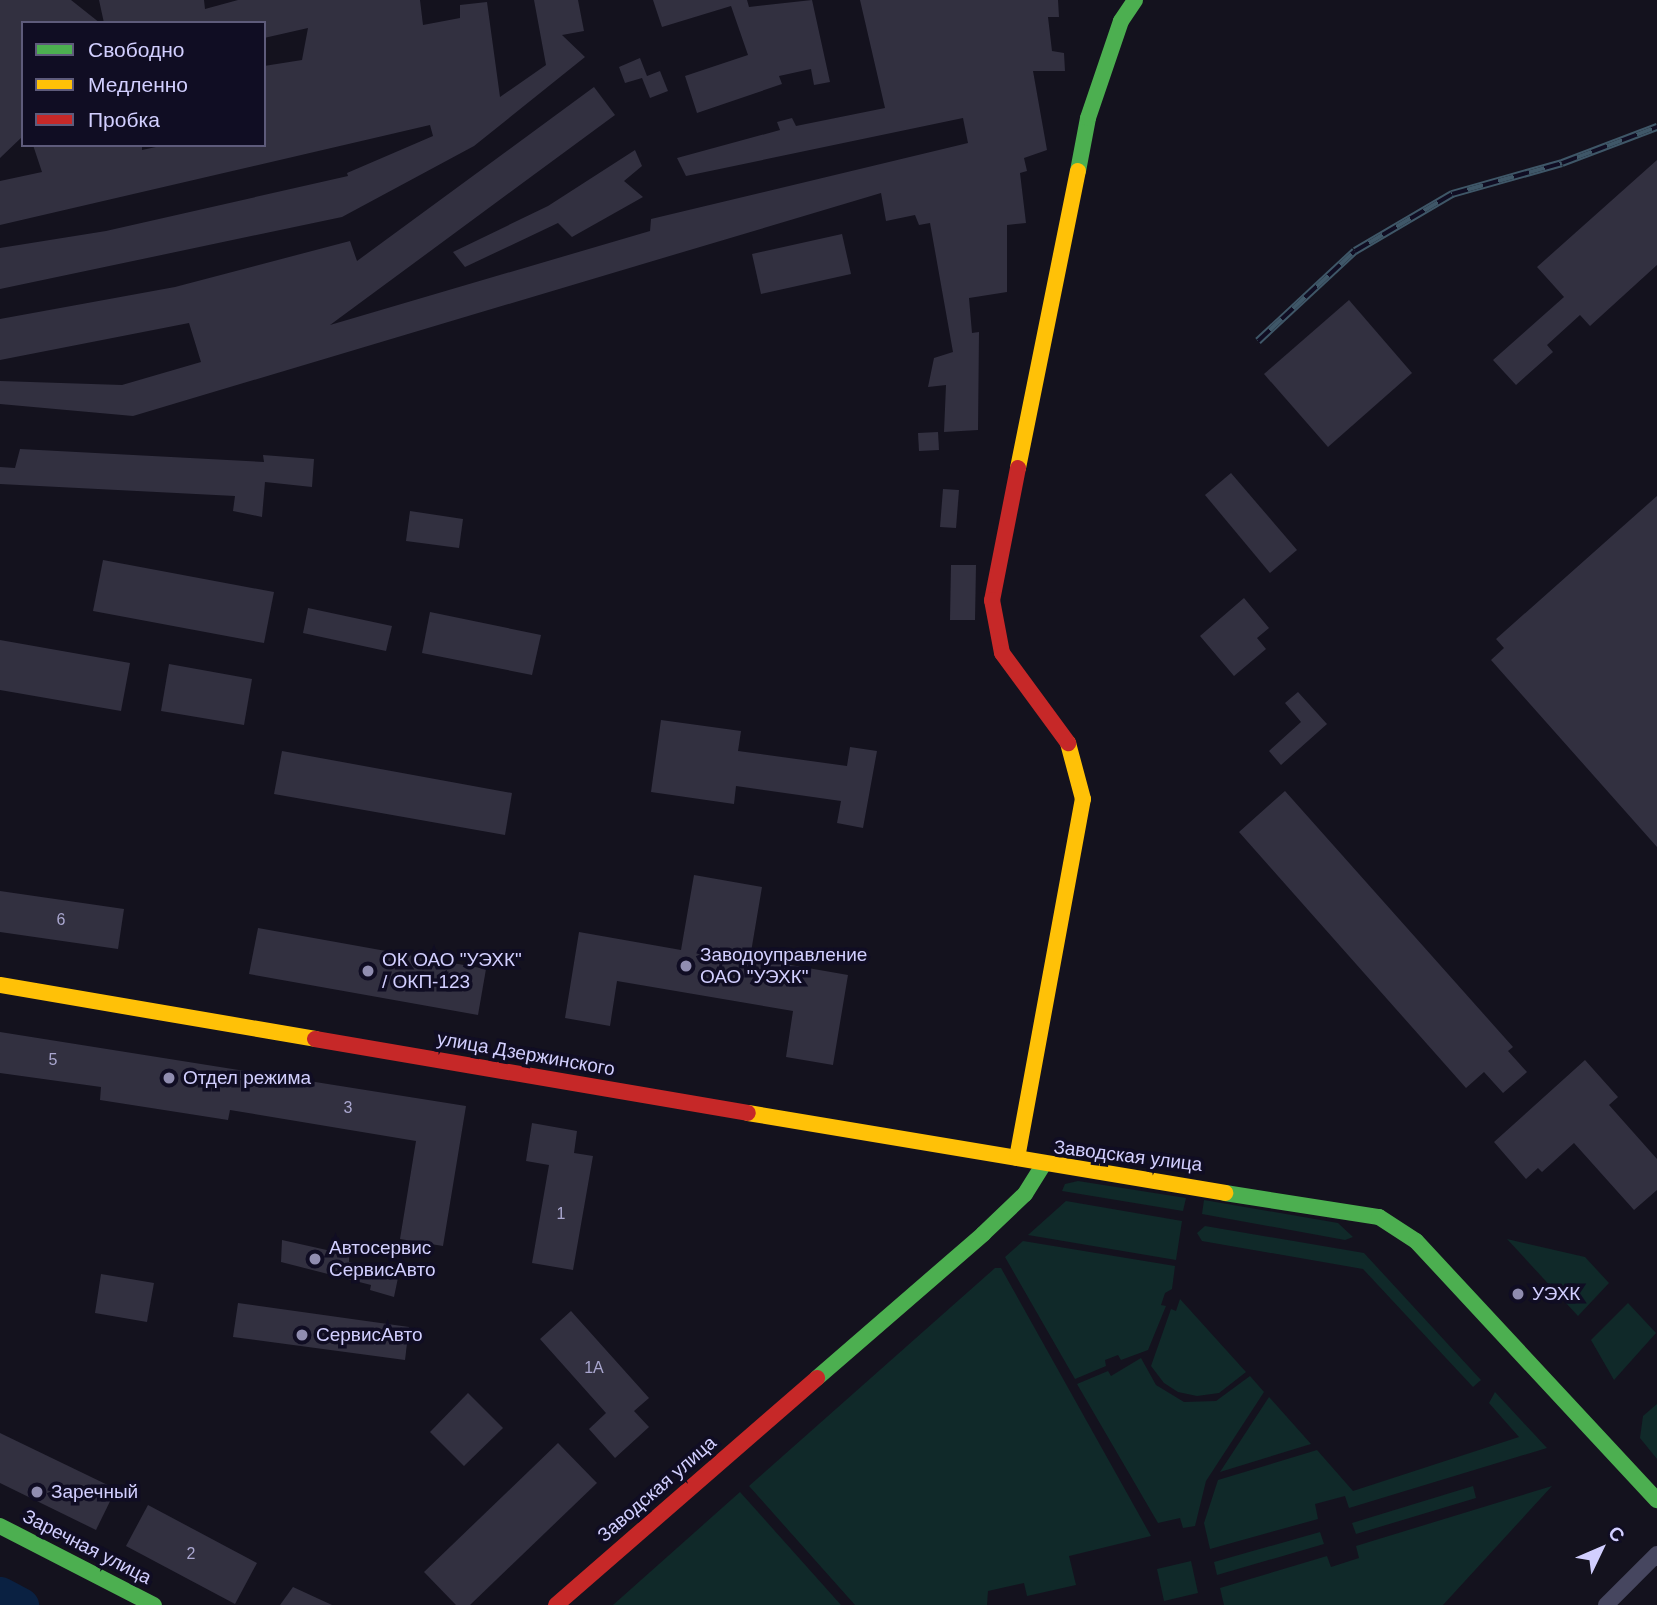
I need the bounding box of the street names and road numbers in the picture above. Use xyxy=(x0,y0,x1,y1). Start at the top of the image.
street label: улица Дзержинского xyxy=(435,1027,617,1081)
street label: Заводская улица xyxy=(1052,1136,1204,1176)
street label: Заводская улица xyxy=(593,1431,721,1547)
street label: Заречная улица xyxy=(19,1505,155,1589)

